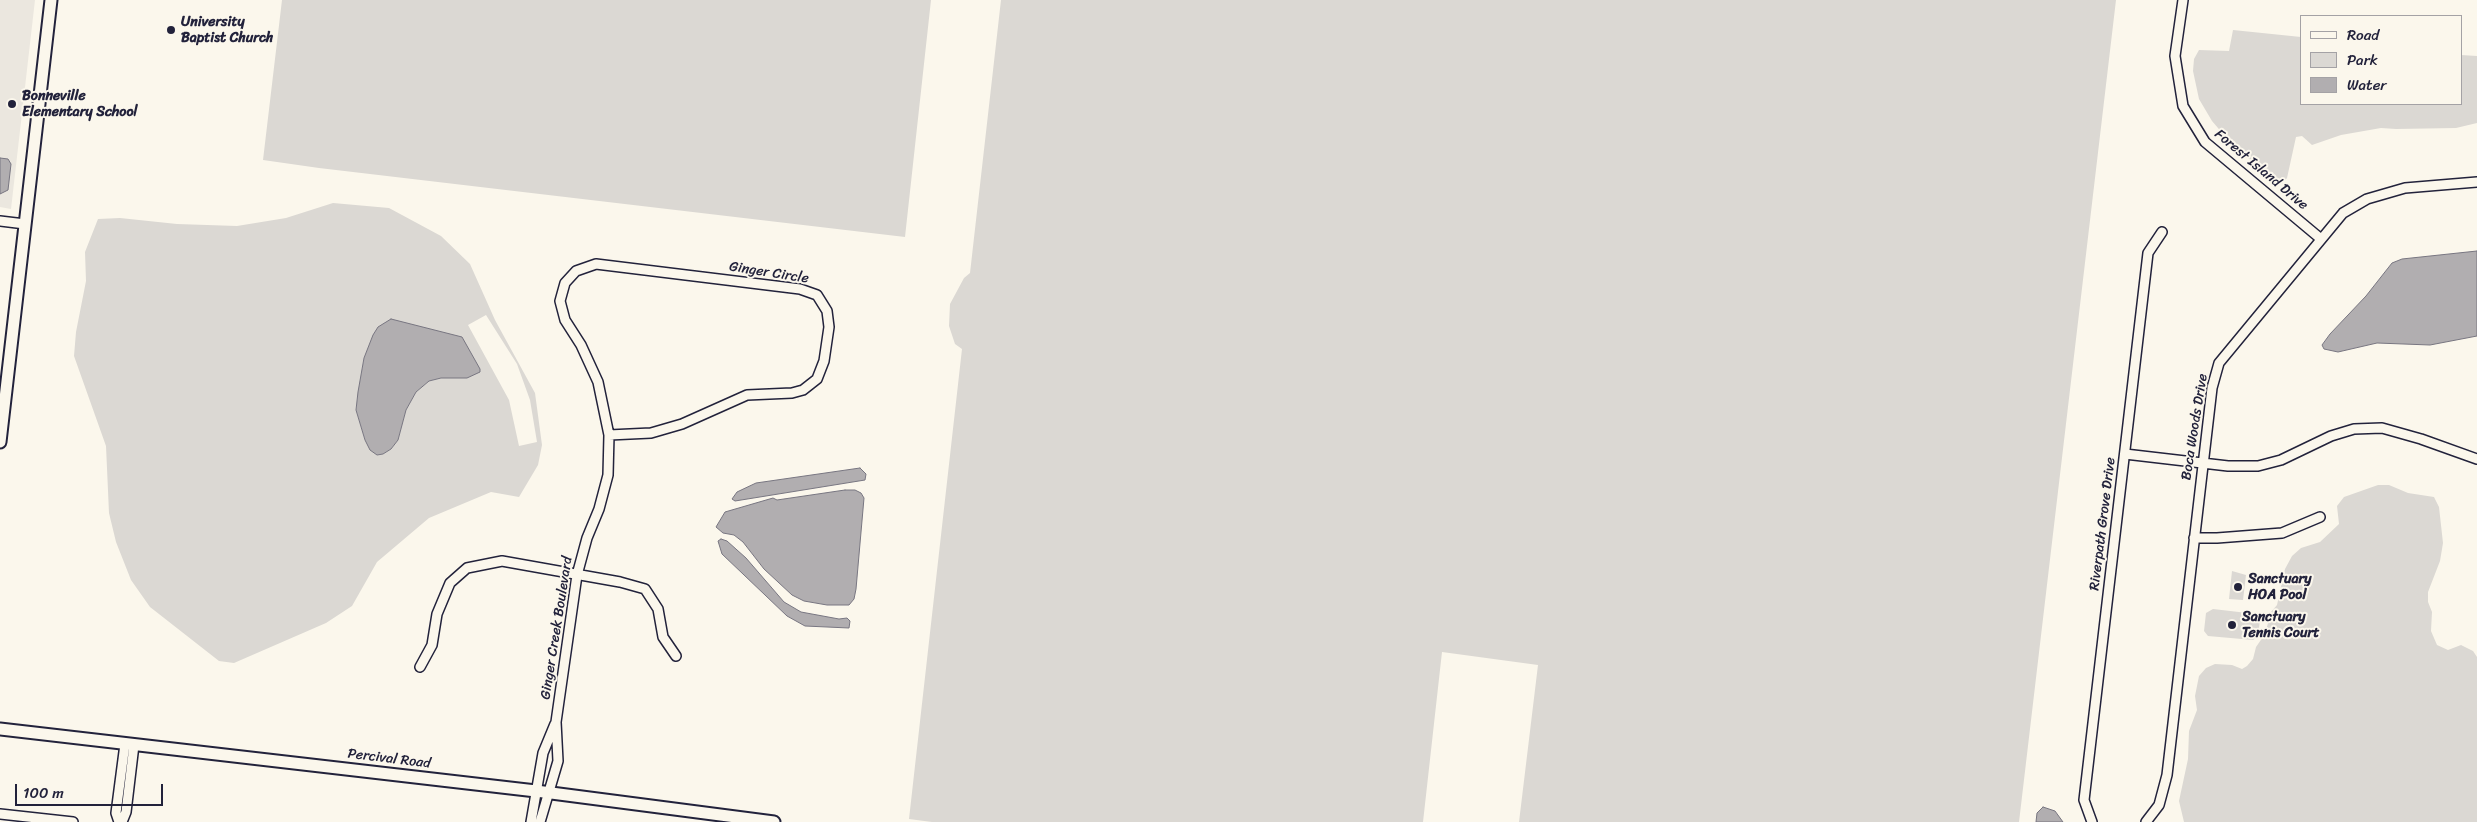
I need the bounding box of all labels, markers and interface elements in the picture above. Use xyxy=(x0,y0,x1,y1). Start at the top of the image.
place label: University Baptist Church xyxy=(181,14,273,46)
legend xyxy=(2300,15,2462,105)
text: Road xyxy=(2347,22,2379,48)
marker: University Baptist Church xyxy=(165,24,177,36)
text: Park xyxy=(2347,47,2378,73)
text: Water xyxy=(2347,72,2387,98)
place label: Bonneville Elementary School xyxy=(22,88,138,120)
marker: Bonneville Elementary School xyxy=(6,98,18,110)
street label: Forest Island Drive xyxy=(2211,126,2311,214)
street label: Ginger Circle xyxy=(728,258,810,288)
street label: Boca Woods Drive xyxy=(2178,372,2212,482)
street label: Riverpath Grove Drive xyxy=(2087,457,2119,591)
street label: Ginger Creek Boulevard xyxy=(537,555,577,701)
place label: Sanctuary HOA Pool xyxy=(2248,571,2312,604)
marker: Sanctuary HOA Pool xyxy=(2232,581,2244,593)
place label: Sanctuary Tennis Court xyxy=(2242,609,2319,642)
marker: Sanctuary Tennis Court xyxy=(2226,619,2238,631)
street label: Percival Road xyxy=(347,746,431,772)
scale bar xyxy=(18,774,165,806)
text: 100 m xyxy=(23,780,64,806)

